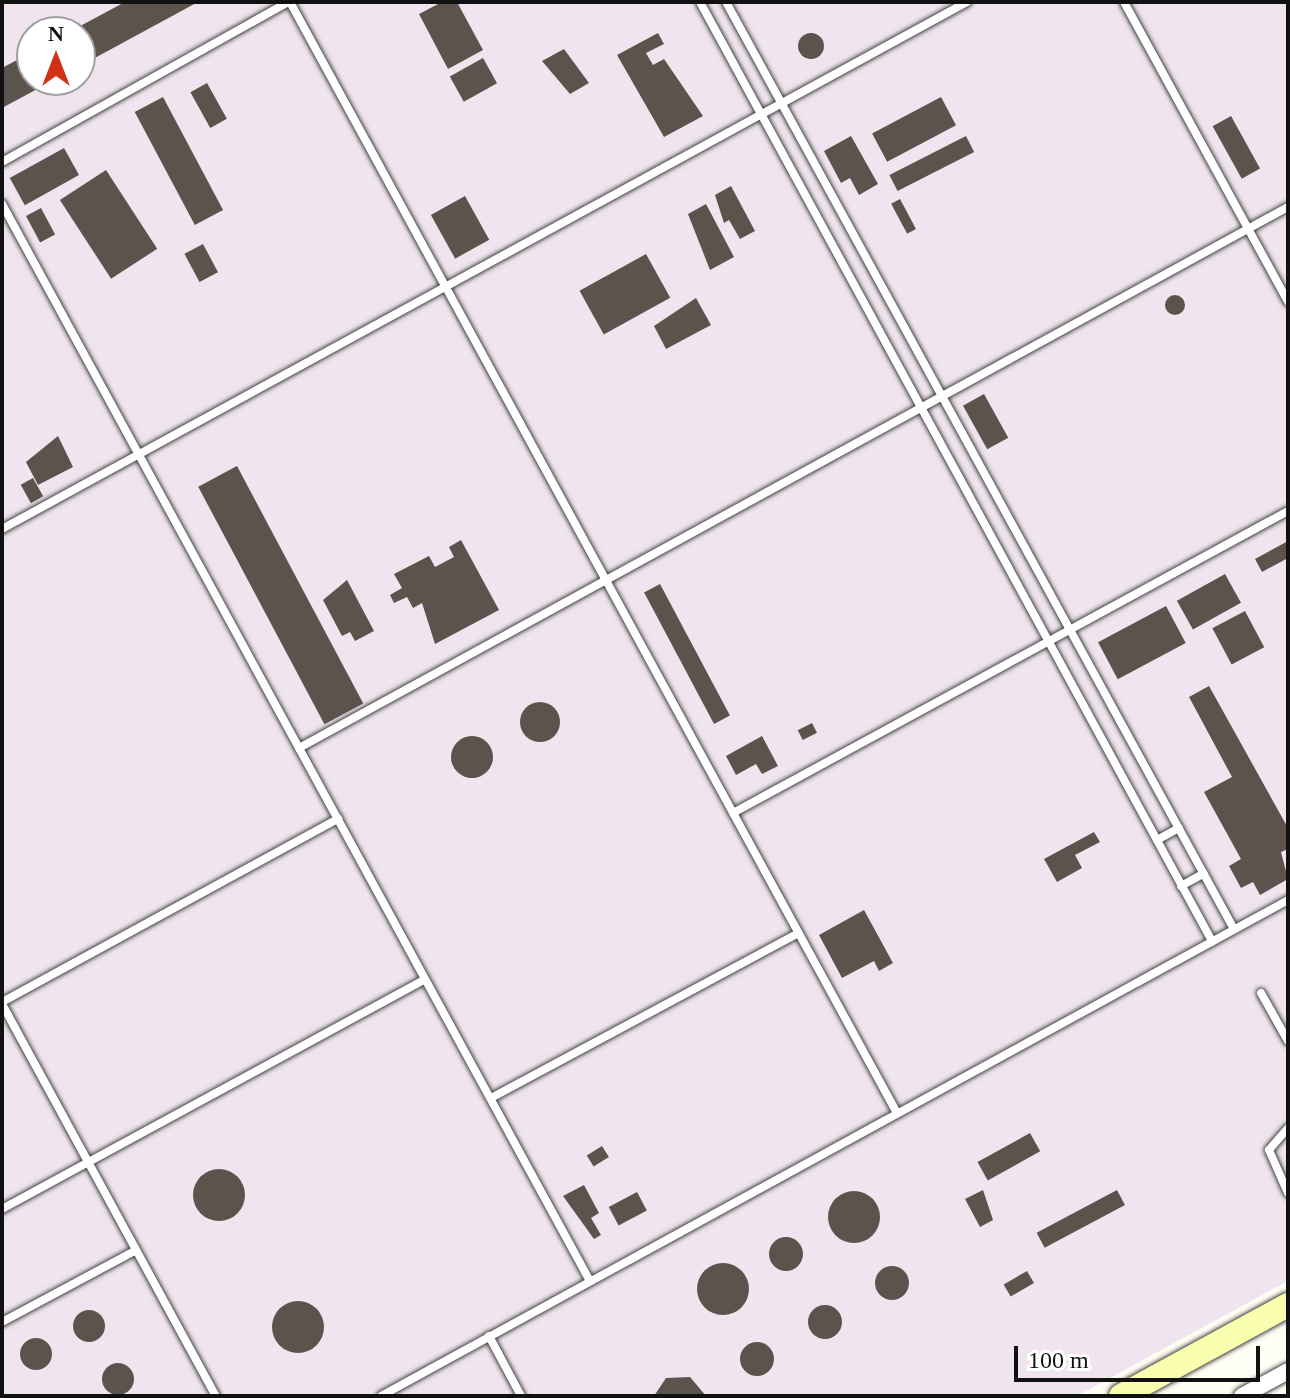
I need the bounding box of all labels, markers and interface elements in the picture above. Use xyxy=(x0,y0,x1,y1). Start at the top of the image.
north arrow xyxy=(16,16,96,96)
text: N xyxy=(48,21,64,46)
scale bar xyxy=(1018,1330,1264,1380)
text: 100 m xyxy=(1028,1347,1089,1373)

